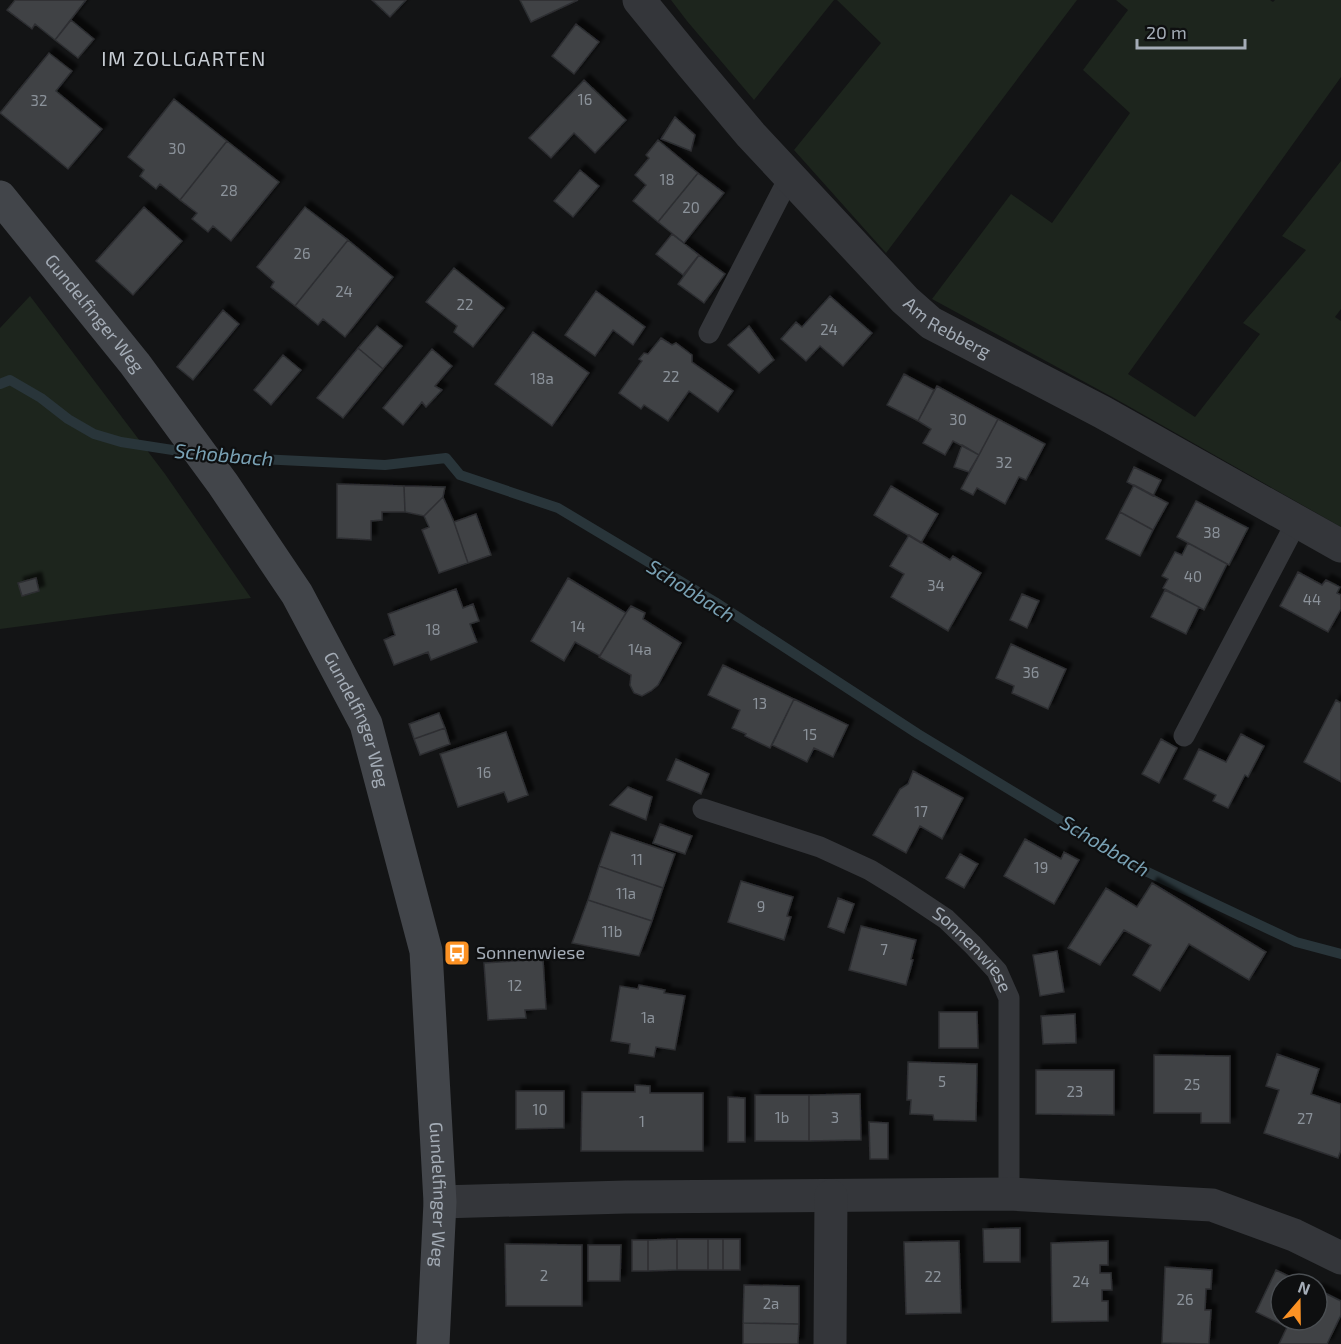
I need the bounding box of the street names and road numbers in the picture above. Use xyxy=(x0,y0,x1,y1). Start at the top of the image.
street label: Gundelfinger Weg xyxy=(41,250,149,376)
street label: Am Rebberg xyxy=(899,292,995,362)
street label: Gundelfinger Weg xyxy=(320,648,394,790)
street label: Sonnenwiese xyxy=(929,901,1017,995)
street label: Gundelfinger Weg xyxy=(426,1121,452,1268)

